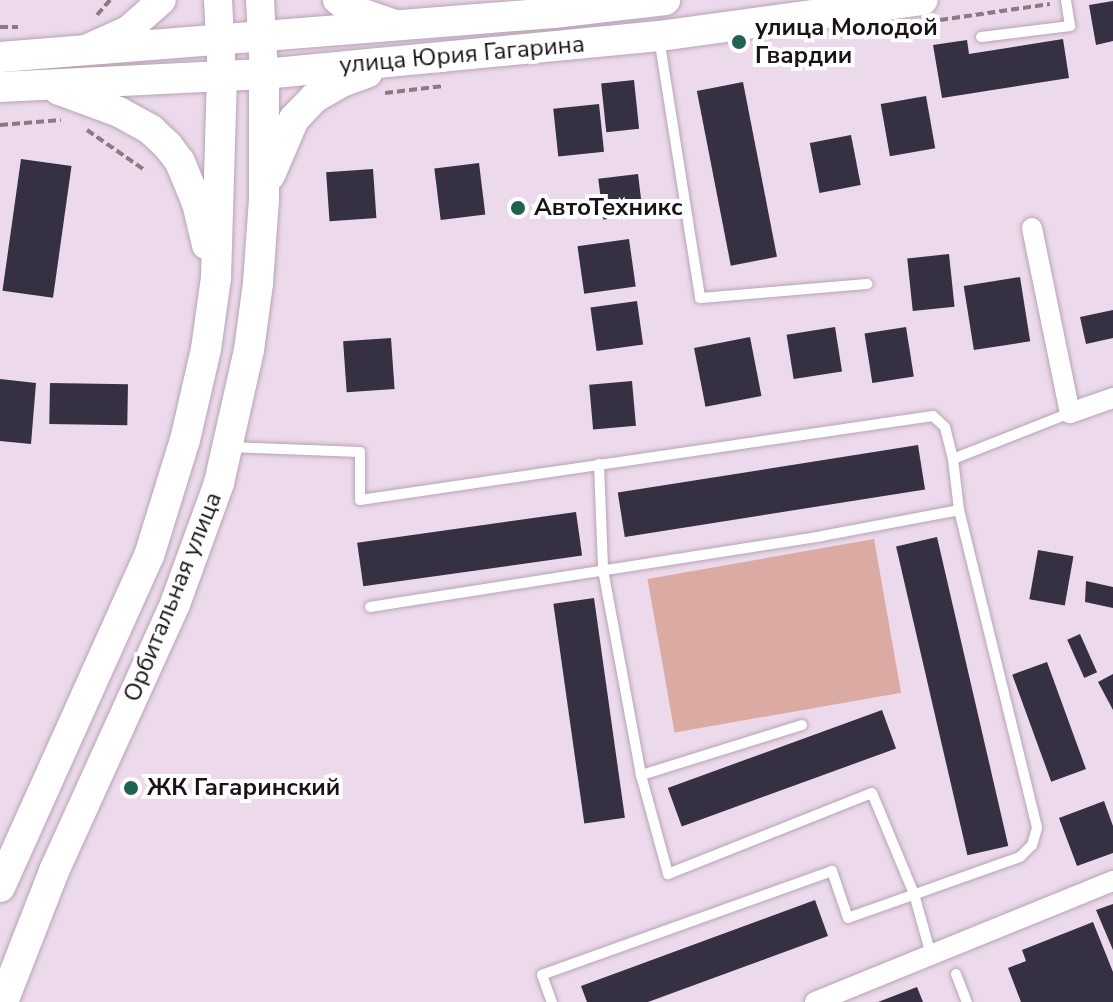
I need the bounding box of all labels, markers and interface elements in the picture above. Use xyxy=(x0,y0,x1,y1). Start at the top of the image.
place label: улица Молодой Гвардии xyxy=(755,14,938,70)
street label: улица Юрия Гагарина xyxy=(338,30,586,80)
marker: улица Молодой Гвардии xyxy=(730,33,748,51)
place label: АвтоТехникс xyxy=(534,194,683,222)
marker: АвтоТехникс xyxy=(509,199,527,217)
street label: Орбитальная улица xyxy=(118,488,228,706)
place label: ЖК Гагаринский xyxy=(147,774,340,802)
marker: ЖК Гагаринский xyxy=(122,779,140,797)

